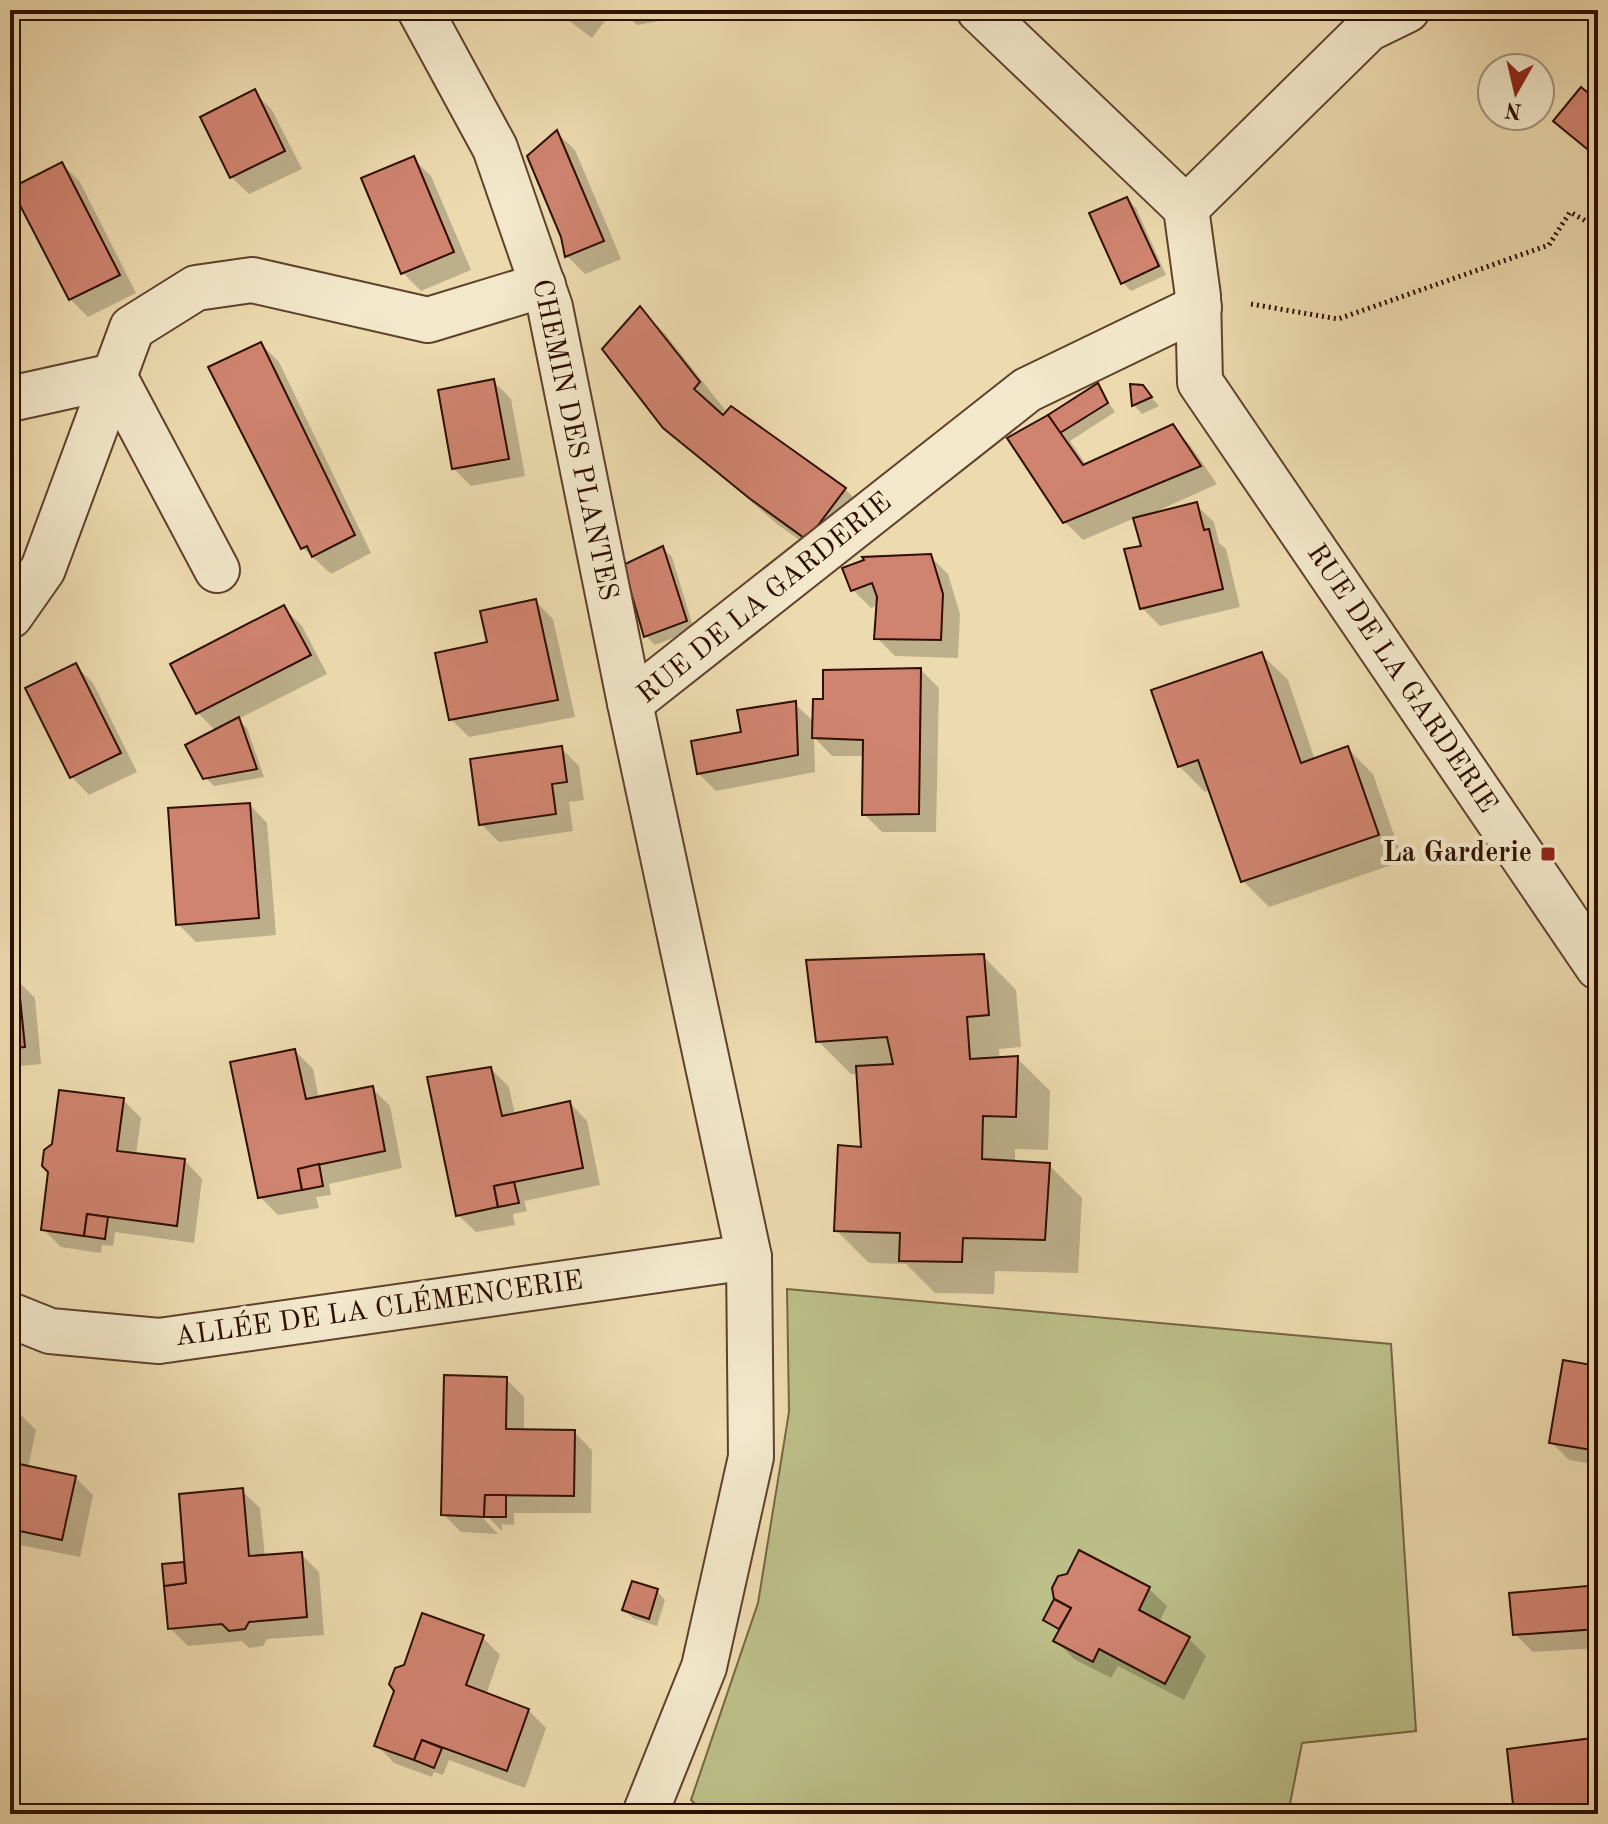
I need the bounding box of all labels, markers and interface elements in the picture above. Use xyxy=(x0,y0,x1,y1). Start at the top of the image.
north arrow xyxy=(1476,52,1556,132)
text: N xyxy=(1503,98,1523,122)
street label: CHEMIN DES PLANTES xyxy=(526,277,622,603)
street label: RUE DE LA GARDERIE xyxy=(633,488,897,710)
street label: RUE DE LA GARDERIE xyxy=(1301,540,1501,818)
place label: La Garderie xyxy=(1383,840,1532,868)
marker: La Garderie xyxy=(1539,845,1557,863)
street label: ALLÉE DE LA CLÉMENCERIE xyxy=(172,1263,585,1353)

